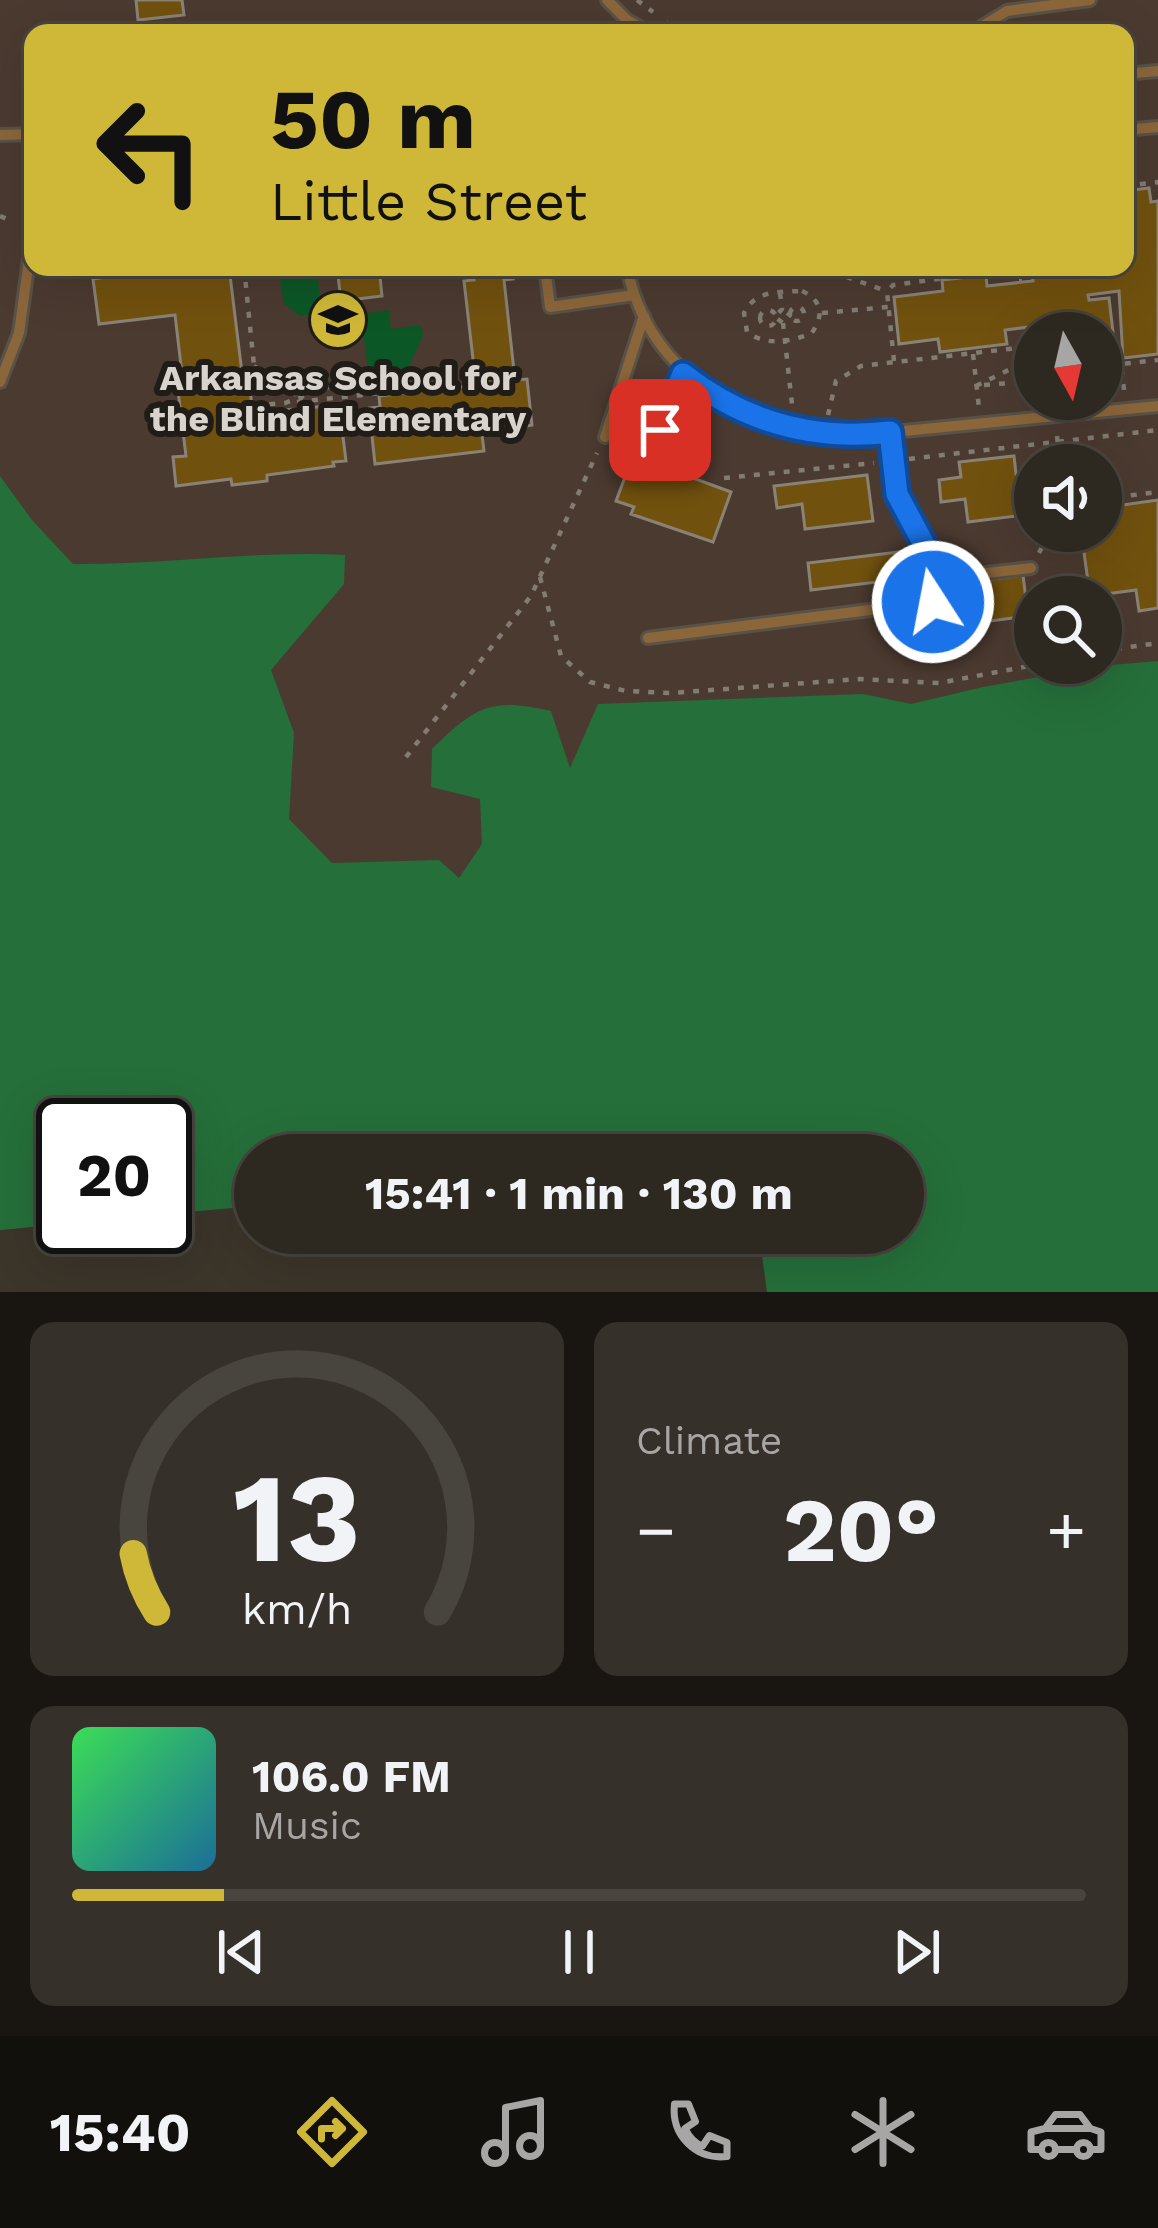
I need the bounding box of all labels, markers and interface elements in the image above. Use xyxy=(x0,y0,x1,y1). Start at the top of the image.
text: 50 m xyxy=(270,70,476,168)
icon: left xyxy=(72,72,228,228)
text: Little Street xyxy=(270,170,587,233)
school or university icon: Arkansas School for the Blind Elementary xyxy=(307,289,369,351)
north arrow xyxy=(1014,312,1122,420)
map controls xyxy=(1014,312,1122,684)
place label: Arkansas School for the Blind Elementary xyxy=(150,357,527,440)
pin xyxy=(609,379,711,481)
icon: arrive xyxy=(627,397,693,463)
button: sound xyxy=(1014,444,1122,552)
position arrow xyxy=(870,539,996,665)
button: search xyxy=(1014,576,1122,684)
speed limit sign: 20 xyxy=(36,1098,192,1254)
text: 15:41 · 1 min · 130 m xyxy=(365,1167,793,1220)
text: Climate xyxy=(636,1418,782,1463)
text: 13 xyxy=(233,1445,361,1591)
text: 20° xyxy=(783,1477,939,1583)
text: − xyxy=(636,1492,676,1569)
text: + xyxy=(1046,1492,1086,1569)
text: km/h xyxy=(242,1584,352,1634)
text: 106.0 FM xyxy=(252,1750,451,1803)
text: Music xyxy=(252,1803,362,1848)
icon: previous xyxy=(208,1919,274,1985)
icon: pause xyxy=(546,1919,612,1985)
icon: next xyxy=(884,1919,950,1985)
icon: directions xyxy=(290,2090,374,2174)
icon: music xyxy=(474,2090,558,2174)
icon: phone xyxy=(657,2090,741,2174)
icon: climate xyxy=(841,2090,925,2174)
icon: car xyxy=(1024,2090,1108,2174)
text: 15:40 xyxy=(50,2101,191,2164)

